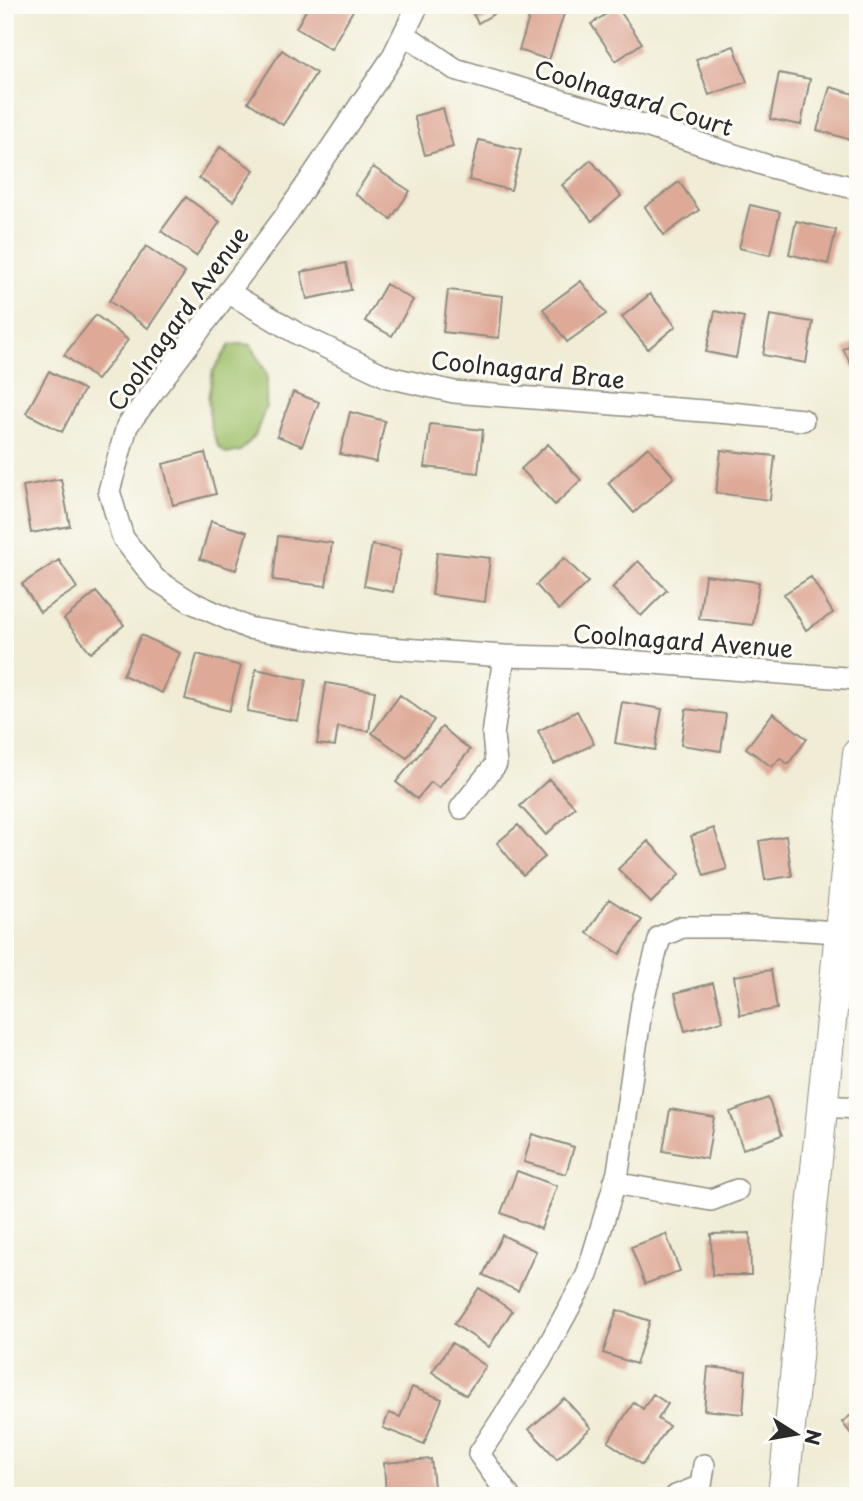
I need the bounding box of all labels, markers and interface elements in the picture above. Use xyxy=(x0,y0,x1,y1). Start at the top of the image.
street label: Coolnagard Court xyxy=(530,50,738,144)
street label: Coolnagard Avenue xyxy=(98,218,256,418)
street label: Coolnagard Brae xyxy=(429,341,627,397)
street label: Coolnagard Avenue xyxy=(572,614,794,666)
north arrow xyxy=(762,1400,832,1470)
text: N xyxy=(798,1427,829,1447)

